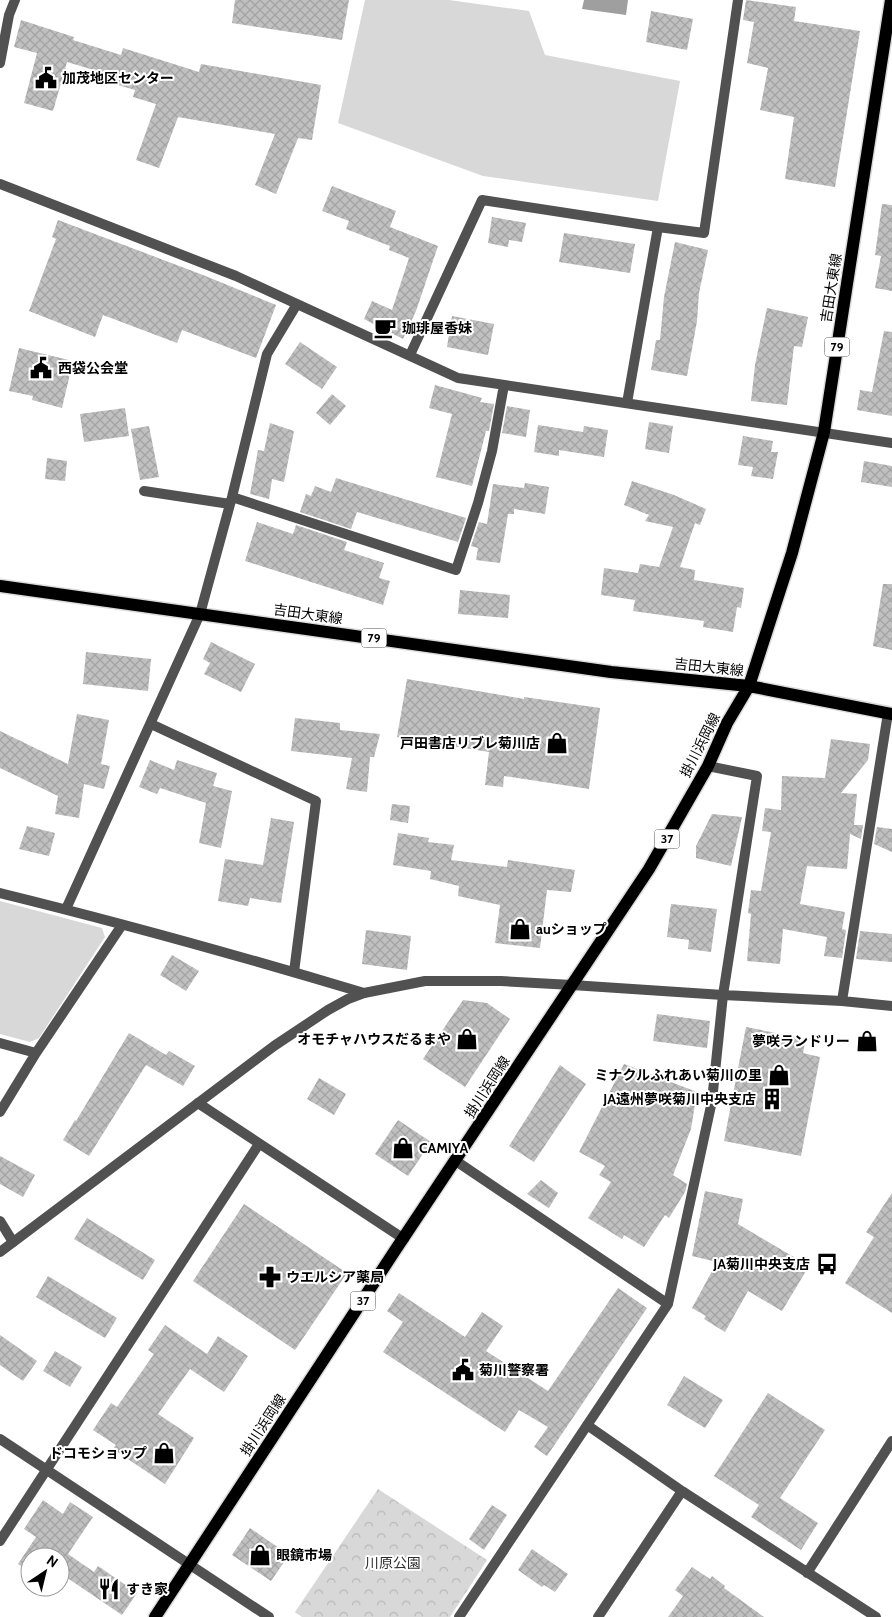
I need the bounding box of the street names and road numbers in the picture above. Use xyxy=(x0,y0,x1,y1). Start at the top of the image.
street label: 吉田大東線 xyxy=(817,252,845,324)
road number: 79 xyxy=(824,338,850,357)
street label: 吉田大東線 xyxy=(272,600,344,628)
road number: 79 xyxy=(362,628,386,648)
street label: 吉田大東線 xyxy=(673,654,745,680)
street label: 掛川浜岡線 xyxy=(676,710,724,780)
road number: 37 xyxy=(654,830,680,849)
street label: 掛川浜岡線 xyxy=(460,1053,514,1121)
road number: 37 xyxy=(350,1292,376,1310)
street label: 掛川浜岡線 xyxy=(236,1391,290,1459)

